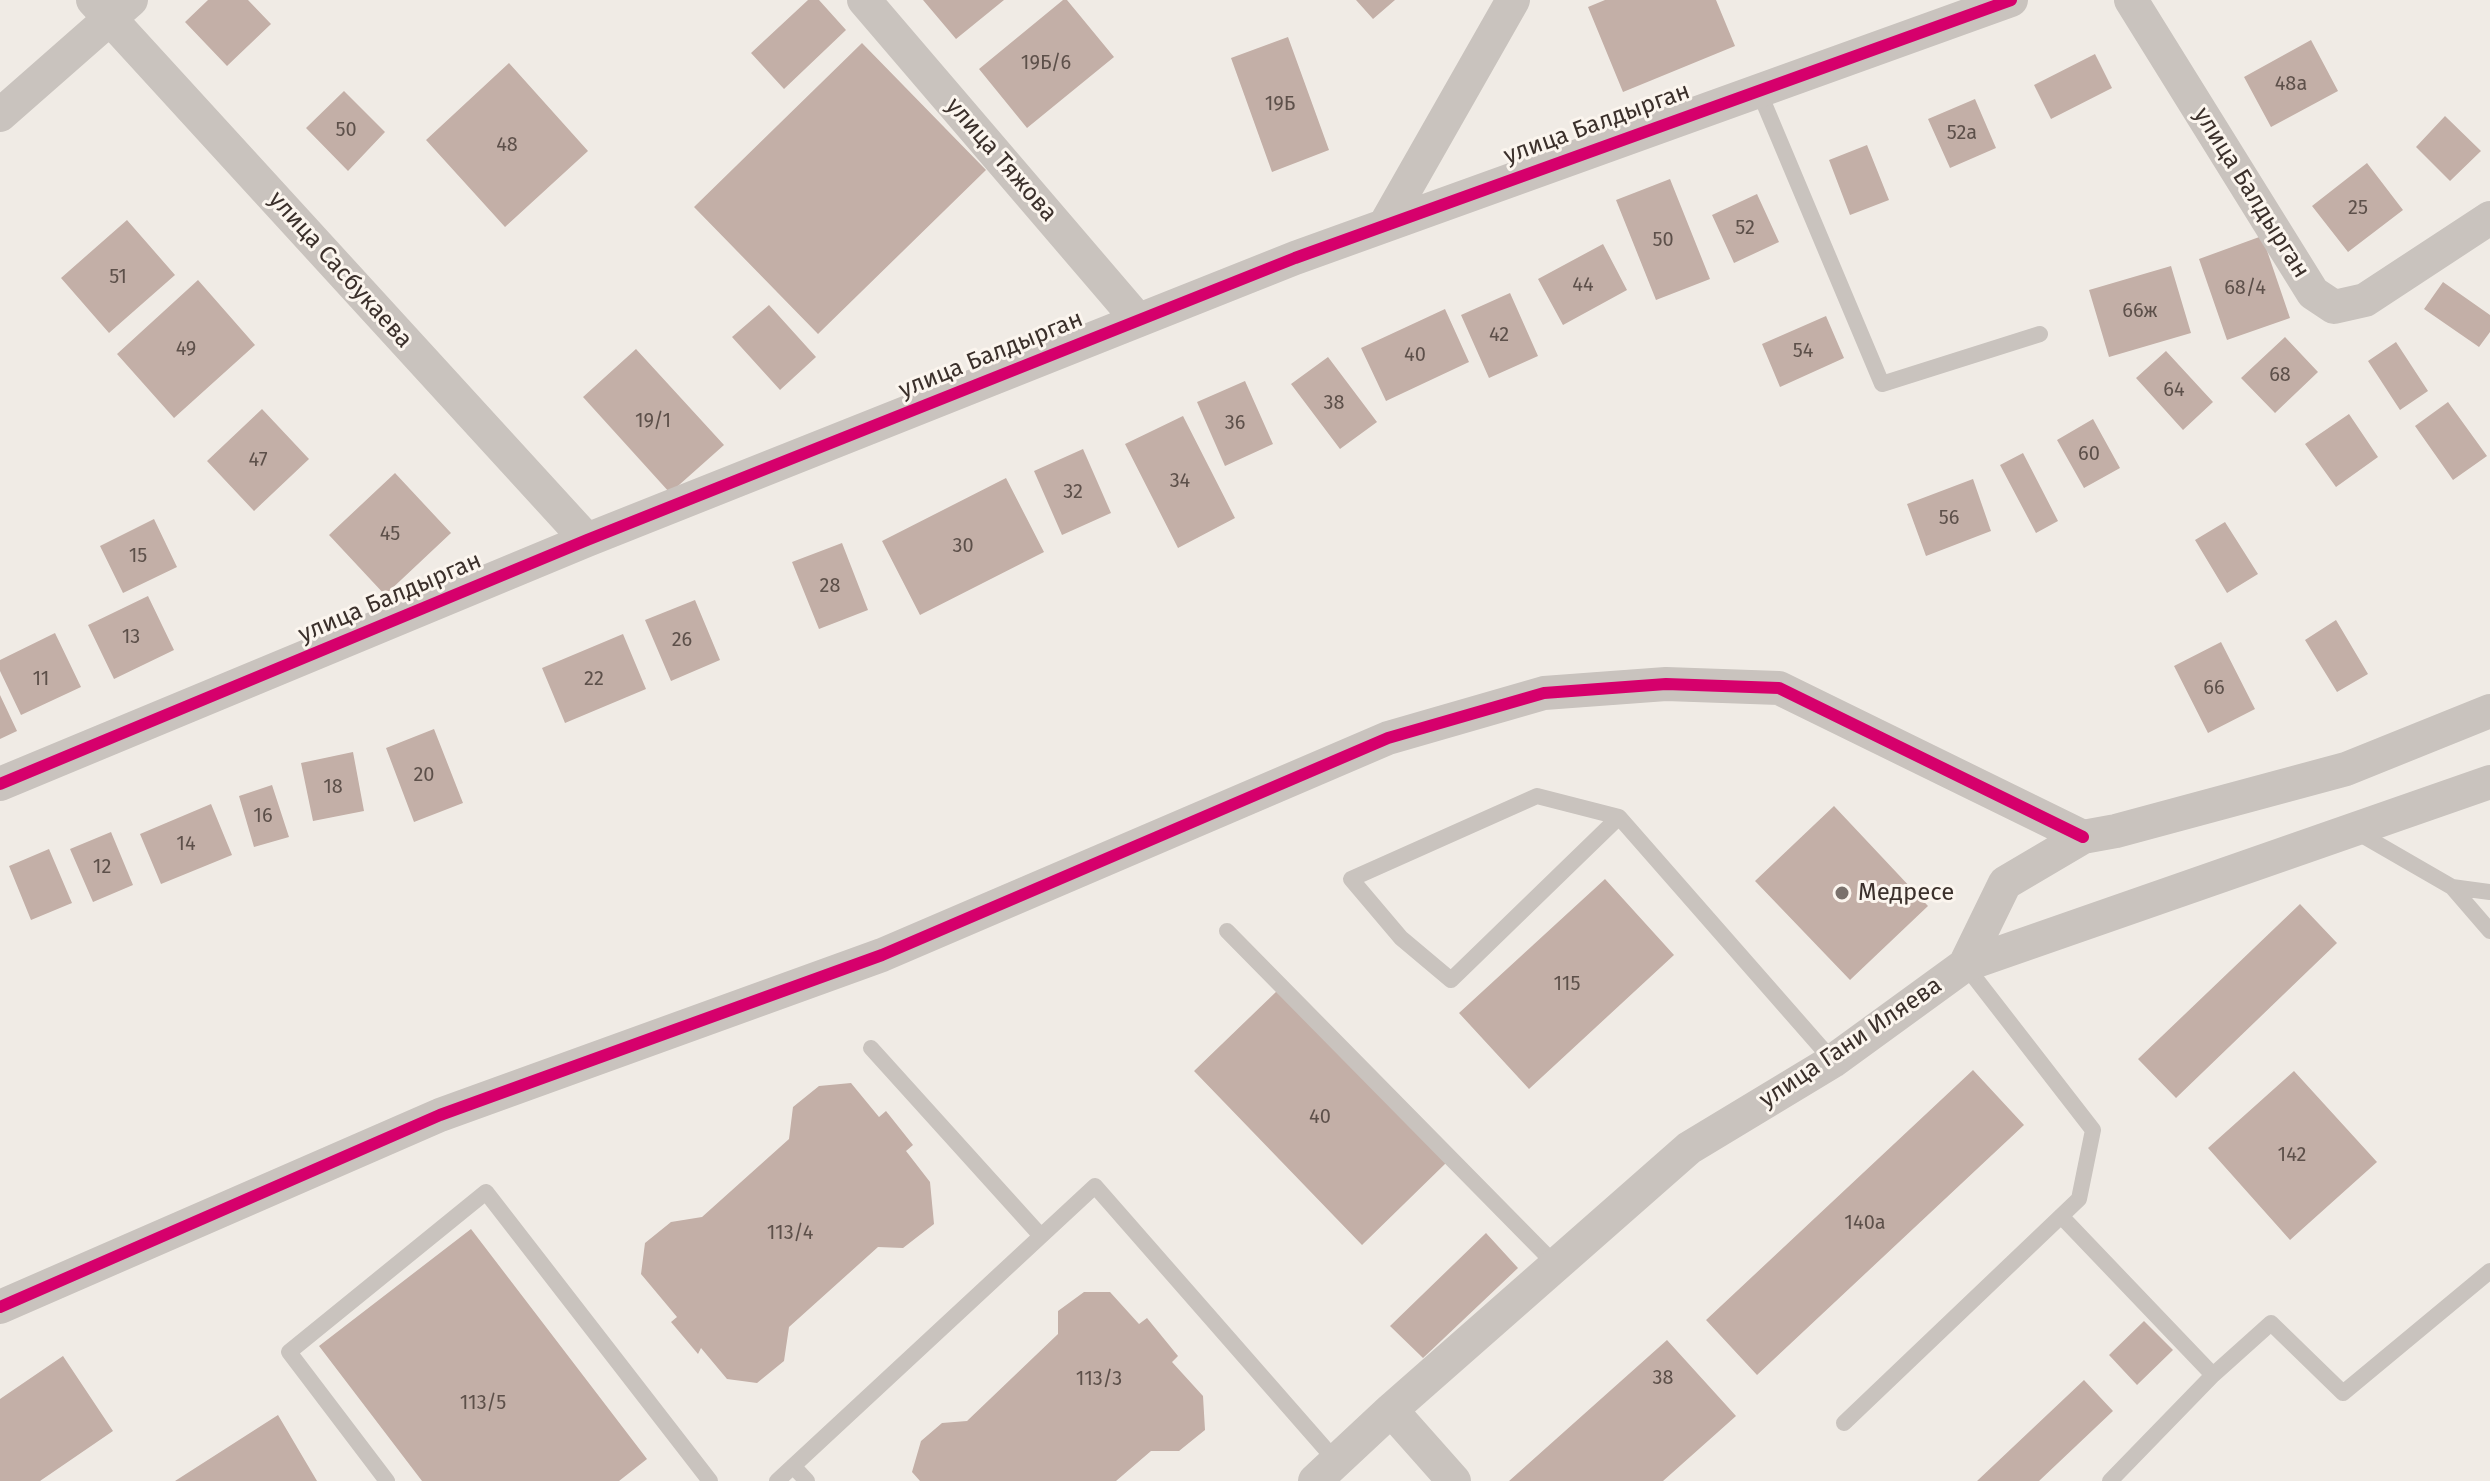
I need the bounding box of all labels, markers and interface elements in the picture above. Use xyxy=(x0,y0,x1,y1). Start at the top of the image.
house number: 19Б/6 xyxy=(1021,51,1071,75)
house number: 48а xyxy=(2275,72,2307,96)
street label: улица Балдырган xyxy=(1500,77,1694,171)
street label: улица Тяжова xyxy=(939,92,1063,228)
house number: 19Б xyxy=(1265,92,1295,116)
street label: улица Балдырган xyxy=(2187,102,2315,284)
house number: 50 xyxy=(335,118,357,142)
house number: 52а xyxy=(1947,121,1977,145)
house number: 48 xyxy=(496,133,518,157)
street label: улица Сасбукаева xyxy=(262,186,418,354)
house number: 25 xyxy=(2348,196,2368,220)
house number: 52 xyxy=(1735,216,1755,240)
house number: 50 xyxy=(1652,228,1674,252)
house number: 51 xyxy=(109,265,127,289)
house number: 44 xyxy=(1572,273,1594,297)
house number: 68/4 xyxy=(2224,276,2266,300)
house number: 66ж xyxy=(2122,299,2158,323)
street label: улица Балдырган xyxy=(895,305,1087,405)
house number: 42 xyxy=(1489,323,1509,347)
house number: 49 xyxy=(176,337,196,361)
house number: 54 xyxy=(1793,339,1813,363)
house number: 40 xyxy=(1404,343,1426,367)
house number: 68 xyxy=(2269,363,2291,387)
house number: 64 xyxy=(2163,378,2185,402)
house number: 38 xyxy=(1324,391,1344,415)
house number: 19/1 xyxy=(635,409,671,433)
house number: 36 xyxy=(1225,411,1245,435)
house number: 60 xyxy=(2078,442,2100,466)
house number: 47 xyxy=(248,448,268,472)
house number: 34 xyxy=(1170,469,1190,493)
house number: 32 xyxy=(1063,480,1083,504)
house number: 56 xyxy=(1939,506,1959,530)
house number: 45 xyxy=(380,522,400,546)
house number: 30 xyxy=(952,534,974,558)
house number: 15 xyxy=(129,544,147,568)
street label: улица Балдырган xyxy=(294,546,486,650)
house number: 28 xyxy=(820,574,840,598)
house number: 13 xyxy=(122,625,140,649)
house number: 26 xyxy=(672,628,692,652)
house number: 11 xyxy=(32,667,50,691)
house number: 22 xyxy=(584,667,604,691)
house number: 66 xyxy=(2203,676,2225,700)
house number: 20 xyxy=(413,763,435,787)
house number: 18 xyxy=(323,775,343,799)
house number: 16 xyxy=(253,804,273,828)
house number: 14 xyxy=(176,832,196,856)
house number: 12 xyxy=(93,855,111,879)
place label: Медресе xyxy=(1858,879,1954,907)
marker: Медресе xyxy=(1833,884,1851,902)
street label: улица Гани Иляева xyxy=(1754,971,1948,1115)
house number: 115 xyxy=(1553,972,1581,996)
house number: 40 xyxy=(1309,1105,1331,1129)
house number: 142 xyxy=(2278,1143,2306,1167)
house number: 140а xyxy=(1844,1211,1886,1235)
house number: 113/4 xyxy=(767,1221,813,1245)
house number: 38 xyxy=(1653,1366,1673,1390)
house number: 113/3 xyxy=(1076,1367,1122,1391)
house number: 113/5 xyxy=(460,1391,506,1415)

